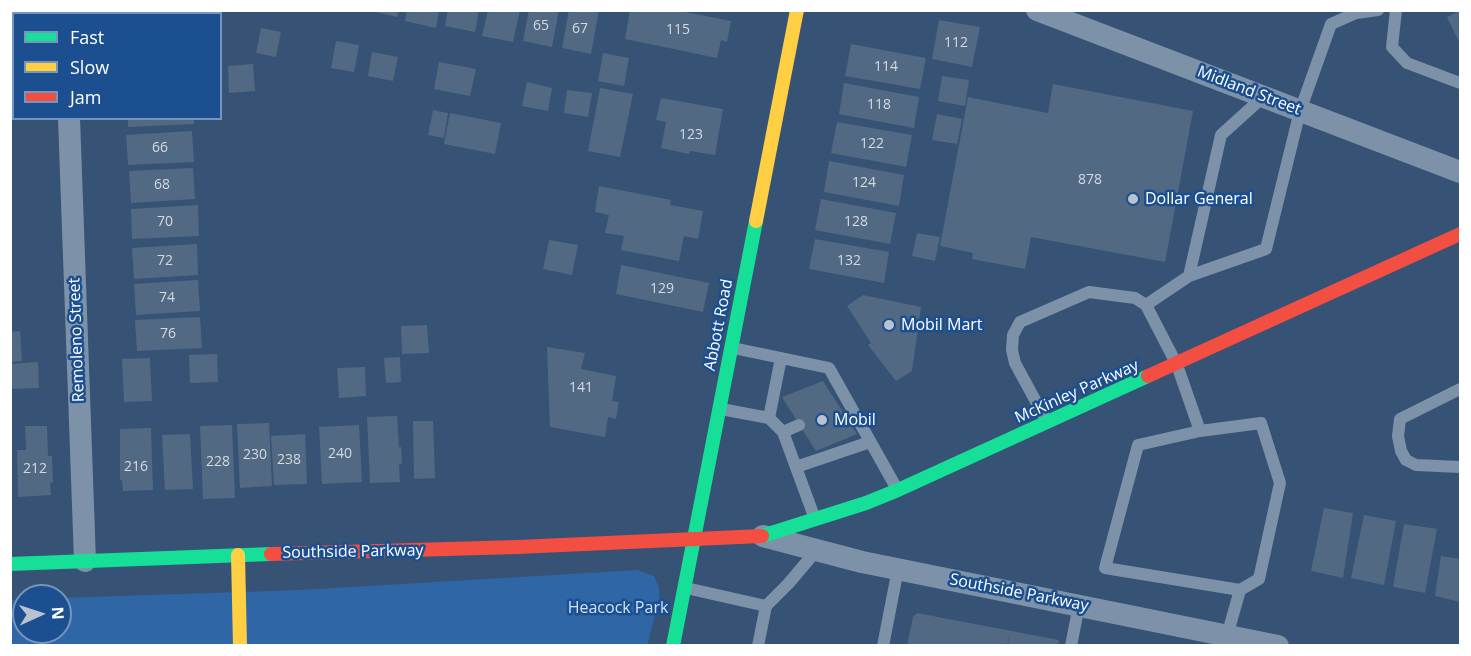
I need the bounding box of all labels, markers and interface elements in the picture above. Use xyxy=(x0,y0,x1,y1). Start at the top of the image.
legend xyxy=(12,12,222,120)
house number: 65 xyxy=(533,18,549,34)
house number: 67 xyxy=(572,21,588,37)
house number: 115 xyxy=(666,22,690,38)
text: Fast xyxy=(70,25,104,49)
house number: 112 xyxy=(944,35,968,51)
text: Slow xyxy=(70,55,109,79)
house number: 114 xyxy=(874,59,898,75)
street label: Midland Street xyxy=(1194,62,1304,120)
text: Jam xyxy=(70,85,102,109)
house number: 118 xyxy=(867,97,891,113)
house number: 123 xyxy=(679,127,703,143)
house number: 122 xyxy=(860,136,884,152)
house number: 66 xyxy=(152,140,168,156)
house number: 878 xyxy=(1078,172,1102,188)
house number: 124 xyxy=(852,175,876,191)
house number: 68 xyxy=(154,177,170,193)
place label: Dollar General xyxy=(1145,189,1253,209)
marker: Dollar General xyxy=(1126,192,1140,206)
house number: 70 xyxy=(157,214,173,230)
house number: 128 xyxy=(844,214,868,230)
house number: 72 xyxy=(157,253,173,269)
house number: 132 xyxy=(837,253,861,269)
street label: Remoleno Street xyxy=(65,277,89,403)
street label: Abbott Road xyxy=(701,277,737,373)
house number: 129 xyxy=(650,281,674,297)
house number: 74 xyxy=(159,290,175,306)
place label: Mobil Mart xyxy=(901,315,983,335)
marker: Mobil Mart xyxy=(882,318,896,332)
house number: 76 xyxy=(160,326,176,342)
street label: McKinley Parkway xyxy=(1012,356,1142,428)
house number: 141 xyxy=(569,380,593,396)
place label: Mobil xyxy=(834,410,876,430)
marker: Mobil xyxy=(815,413,829,427)
house number: 240 xyxy=(328,446,352,462)
house number: 230 xyxy=(243,447,267,463)
house number: 238 xyxy=(277,452,301,468)
house number: 228 xyxy=(206,454,230,470)
house number: 216 xyxy=(124,459,148,475)
house number: 212 xyxy=(23,461,47,477)
street label: Southside Parkway xyxy=(282,541,424,563)
street label: Southside Parkway xyxy=(948,570,1090,616)
north arrow xyxy=(12,584,72,644)
park label: Heacock Park xyxy=(568,598,668,618)
text: N xyxy=(47,606,69,620)

